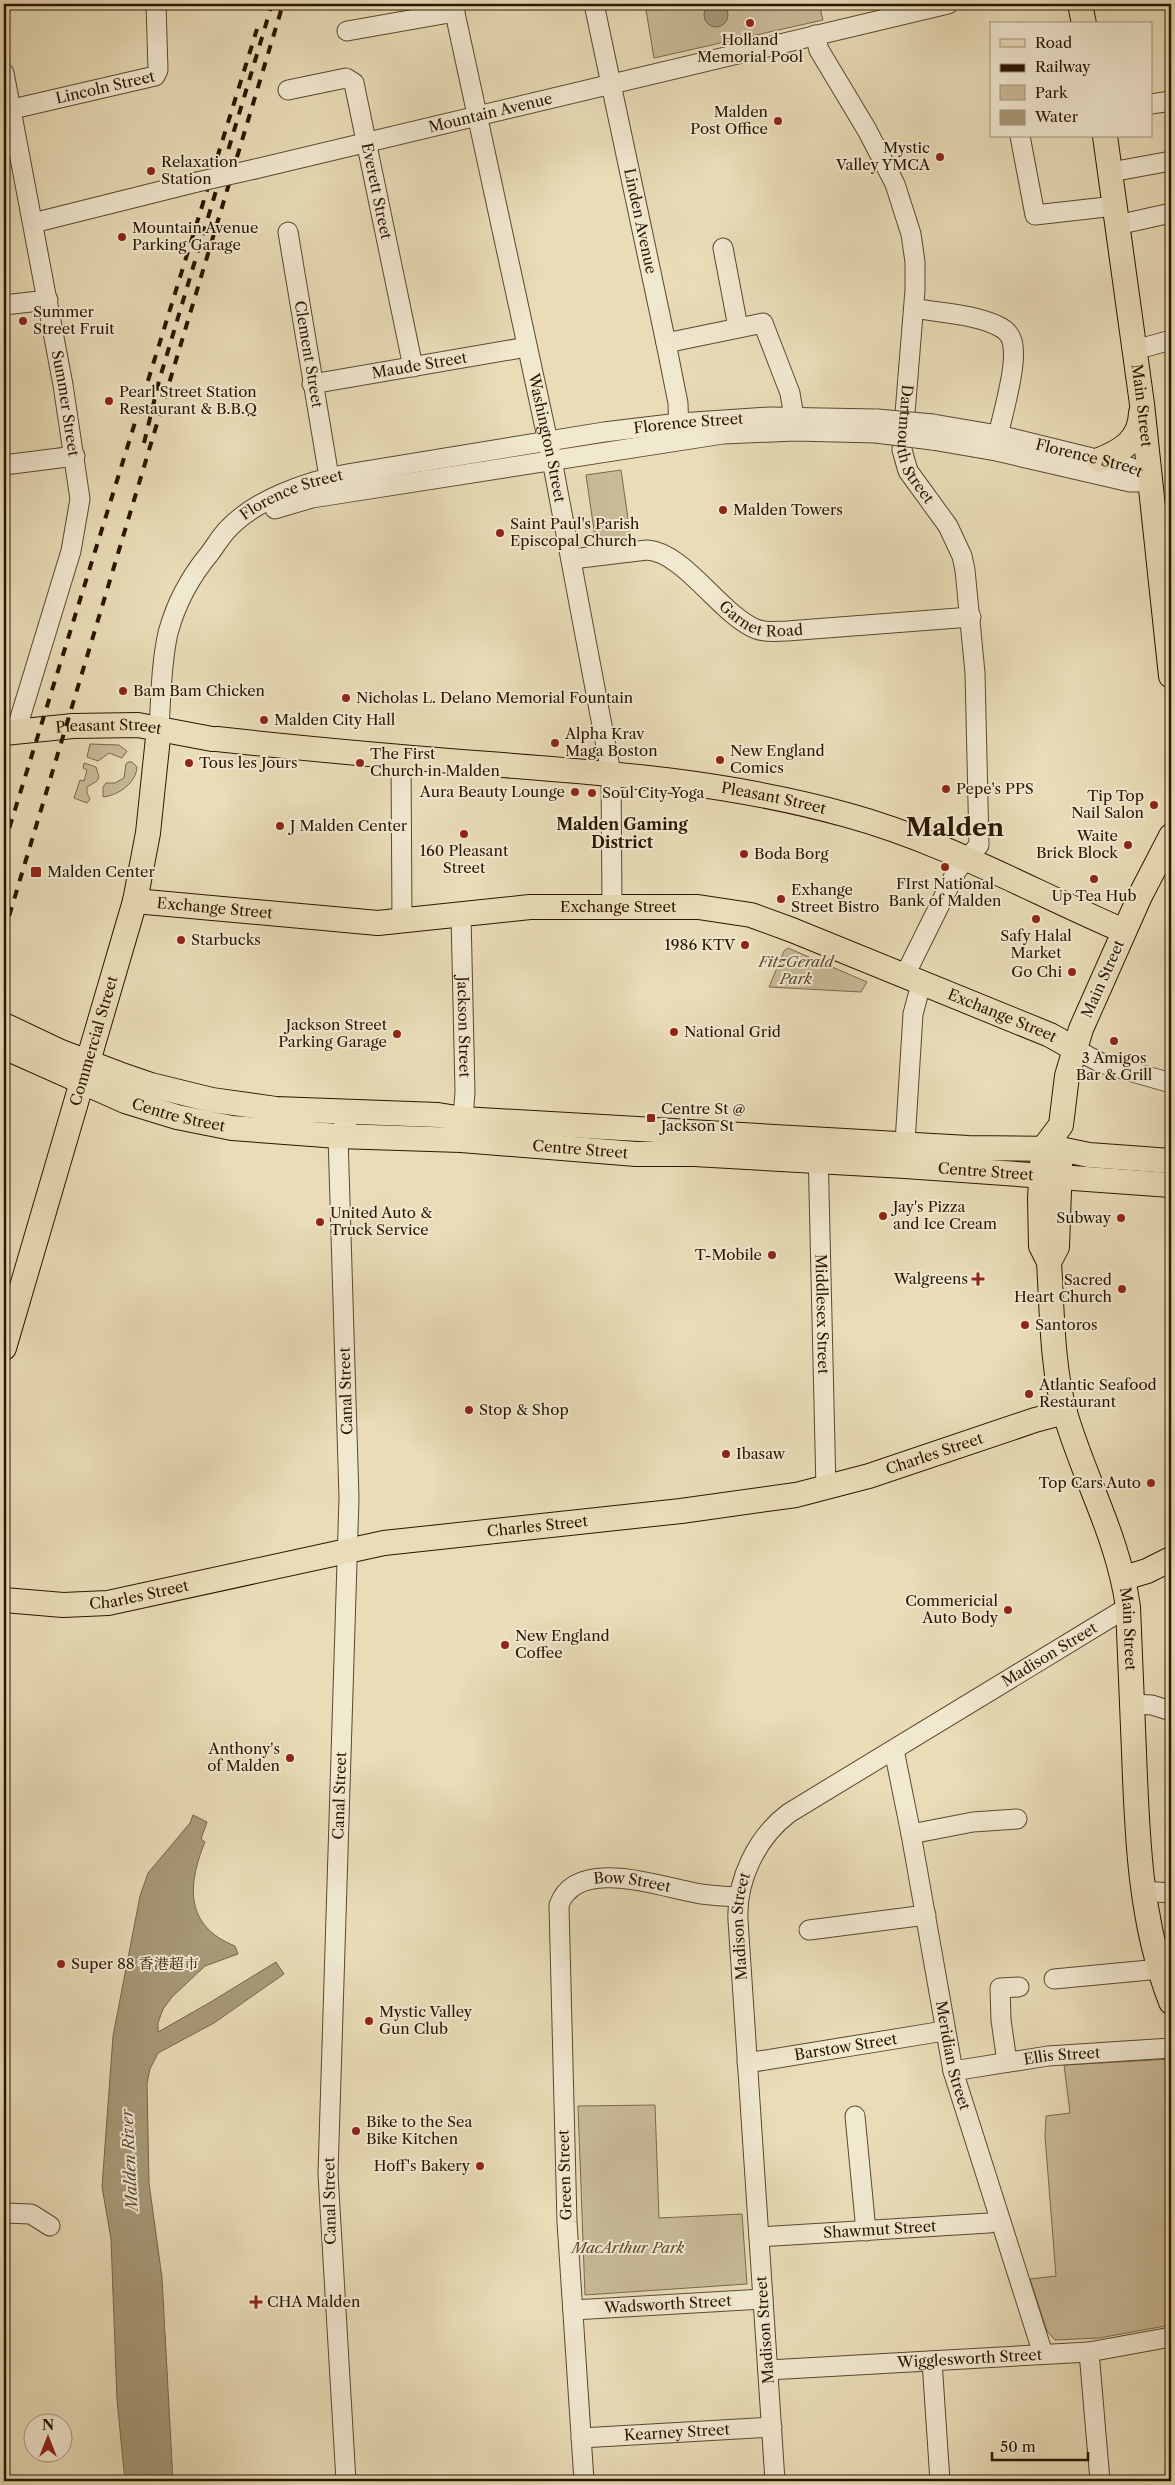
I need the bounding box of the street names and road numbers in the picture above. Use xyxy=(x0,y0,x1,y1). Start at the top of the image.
street label: Lincoln Street xyxy=(54,66,157,108)
street label: Mountain Avenue xyxy=(427,89,554,136)
street label: Everett Street xyxy=(358,141,396,242)
street label: Linden Avenue xyxy=(620,167,661,276)
street label: Clement Street xyxy=(291,299,327,410)
street label: Maude Street xyxy=(370,347,469,383)
street label: Summer Street xyxy=(48,349,84,458)
street label: Main Street xyxy=(1128,363,1157,449)
street label: Washington Street xyxy=(524,371,570,505)
street label: Dartmouth Street xyxy=(893,384,939,508)
street label: Florence Street xyxy=(632,409,745,437)
street label: Florence Street xyxy=(1034,435,1147,481)
street label: Florence Street xyxy=(236,465,345,524)
street label: Garnet Road xyxy=(715,596,804,641)
street label: Pleasant Street xyxy=(54,715,164,738)
street label: Pleasant Street xyxy=(720,778,829,818)
street label: Exchange Street xyxy=(156,893,274,922)
street label: Exchange Street xyxy=(560,897,677,916)
street label: Main Street xyxy=(1077,936,1128,1021)
street label: Commercial Street xyxy=(65,973,122,1108)
street label: Jackson Street xyxy=(453,974,475,1078)
street label: Exchange Street xyxy=(945,984,1061,1046)
street label: Centre Street xyxy=(130,1094,228,1136)
street label: Centre Street xyxy=(532,1136,629,1162)
street label: Centre Street xyxy=(937,1158,1035,1184)
street label: Middlesex Street xyxy=(811,1254,833,1375)
street label: Canal Street xyxy=(334,1346,357,1435)
street label: Charles Street xyxy=(883,1428,986,1479)
street label: Charles Street xyxy=(486,1511,589,1541)
street label: Charles Street xyxy=(89,1576,191,1613)
street label: Main Street xyxy=(1116,1586,1141,1672)
street label: Madison Street xyxy=(998,1618,1101,1691)
street label: Canal Street xyxy=(328,1751,350,1840)
street label: Bow Street xyxy=(592,1868,674,1896)
street label: Madison Street xyxy=(728,1869,754,1981)
street label: Meridian Street xyxy=(932,1999,975,2113)
street label: Barstow Street xyxy=(793,2029,899,2064)
street label: Ellis Street xyxy=(1022,2043,1101,2069)
street label: Green Street xyxy=(553,2129,576,2221)
street label: Canal Street xyxy=(319,2156,340,2245)
street label: Shawmut Street xyxy=(823,2216,938,2242)
street label: Madison Street xyxy=(751,2275,778,2385)
street label: Wadsworth Street xyxy=(603,2291,733,2317)
street label: Wigglesworth Street xyxy=(896,2345,1043,2372)
street label: Kearney Street xyxy=(623,2419,731,2445)

